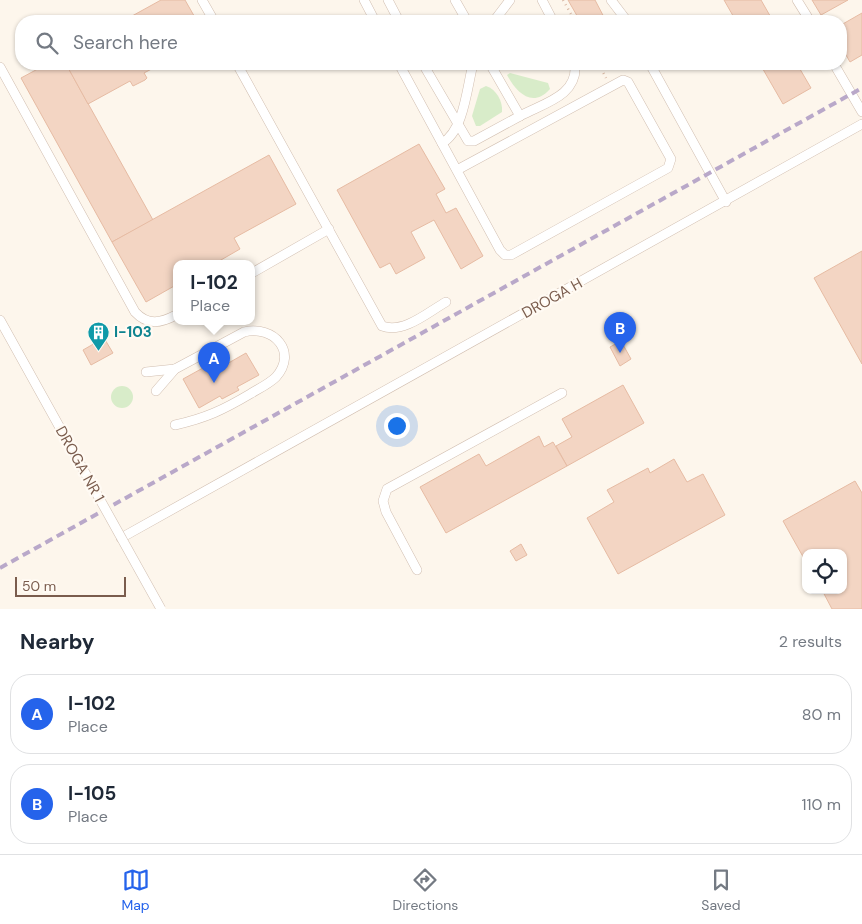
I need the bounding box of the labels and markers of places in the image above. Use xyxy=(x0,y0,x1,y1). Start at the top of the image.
pin: B xyxy=(604,312,636,353)
building icon: I-103 xyxy=(86,320,110,351)
place label: I-103 xyxy=(114,322,152,342)
pin: A xyxy=(198,342,230,383)

